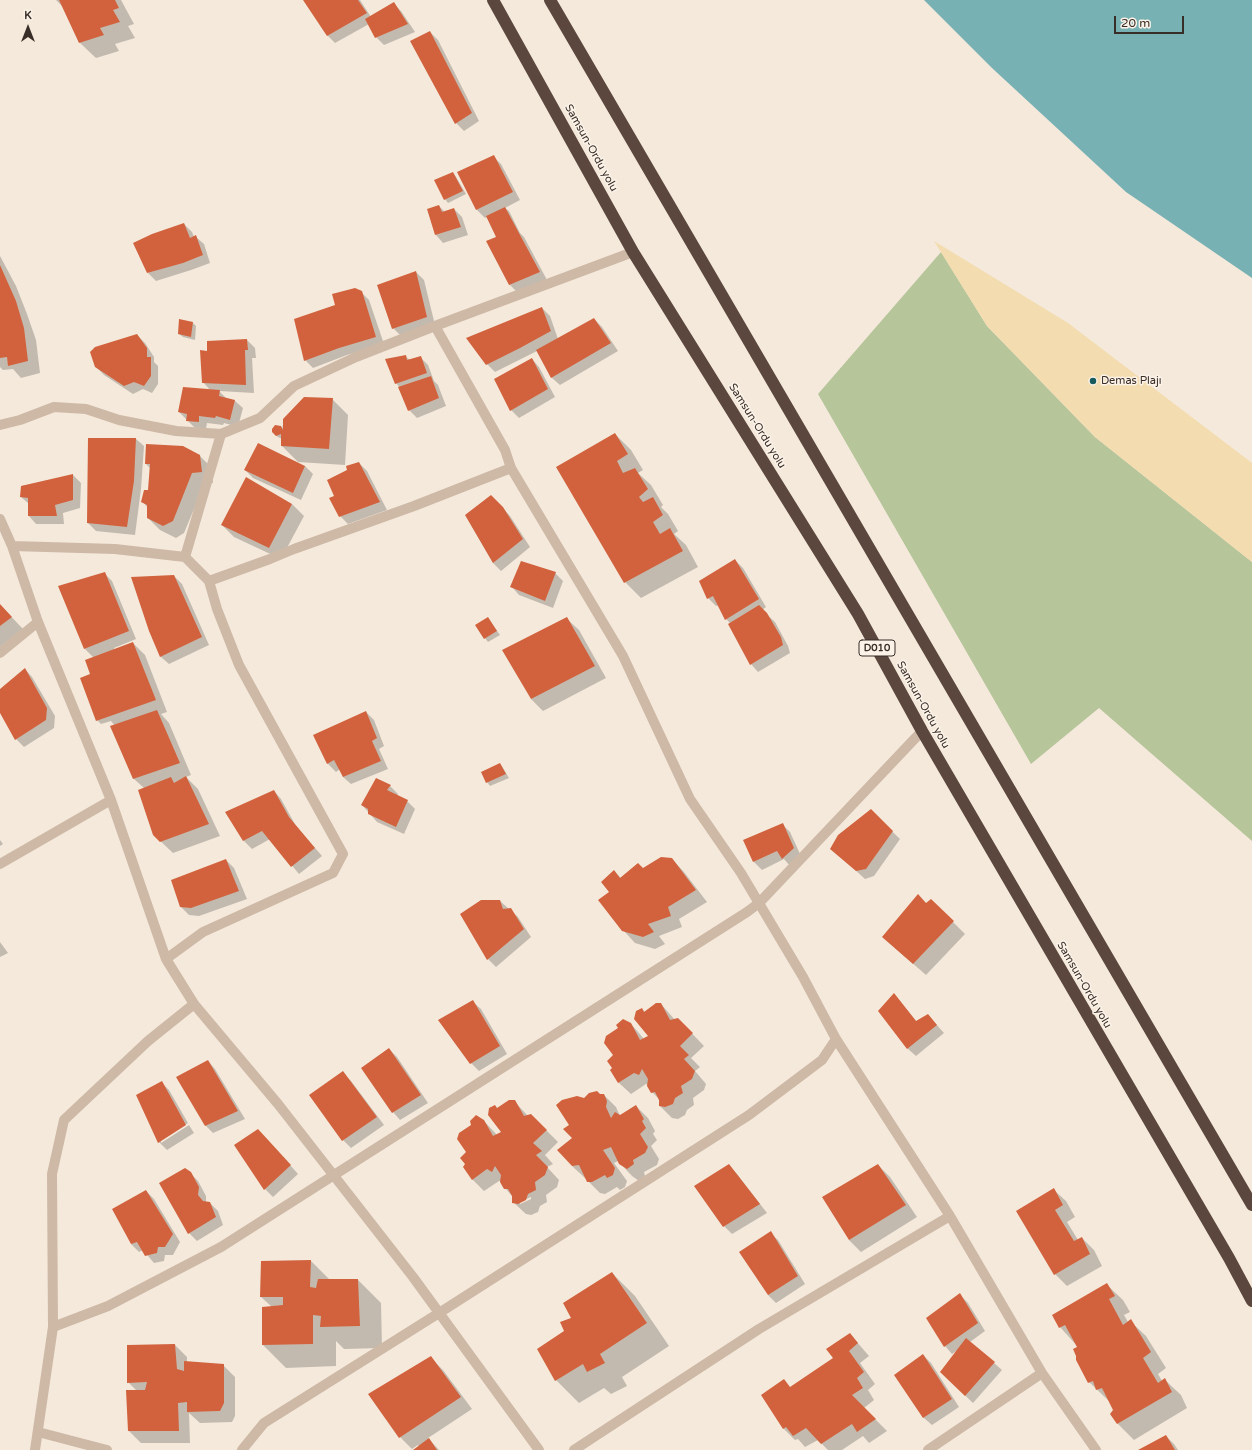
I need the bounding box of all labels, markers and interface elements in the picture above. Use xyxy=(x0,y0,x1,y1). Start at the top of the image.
north arrow xyxy=(8,8,48,48)
scale bar xyxy=(1116,8,1186,34)
text: K xyxy=(24,9,32,22)
text: 20 m xyxy=(1121,16,1150,30)
street label: Samsun-Ordu yolu xyxy=(562,102,620,194)
place label: Demas Plajı xyxy=(1101,374,1161,388)
marker: Demas Plajı xyxy=(1088,376,1098,386)
street label: Samsun-Ordu yolu xyxy=(726,381,788,471)
road number: D010 xyxy=(859,640,895,656)
street label: Samsun-Ordu yolu xyxy=(894,659,952,751)
street label: Samsun-Ordu yolu xyxy=(1054,939,1114,1031)

